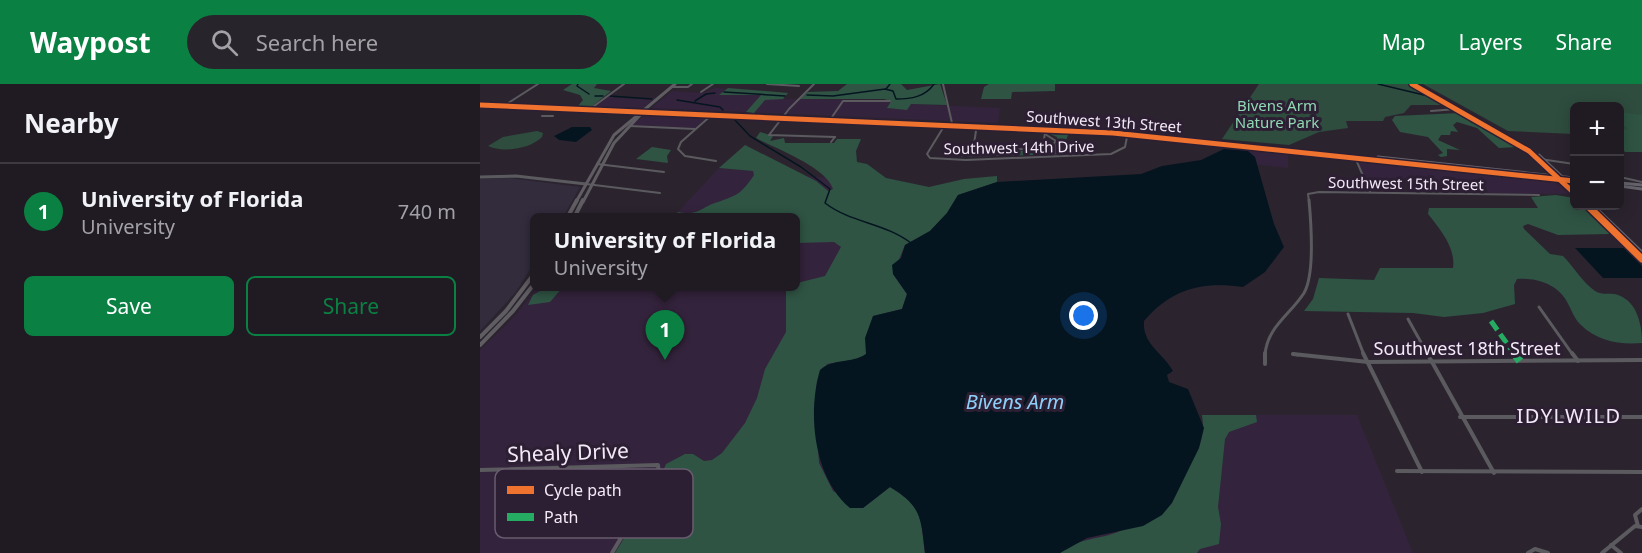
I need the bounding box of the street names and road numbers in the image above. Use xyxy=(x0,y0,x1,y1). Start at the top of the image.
street label: Southwest 13th Street xyxy=(1026,106,1183,136)
street label: Southwest 14th Drive xyxy=(943,136,1095,158)
street label: Southwest 15th Street xyxy=(1328,172,1485,194)
street label: Southwest 18th Street xyxy=(1374,336,1561,360)
street label: Shealy Drive xyxy=(507,436,629,468)

